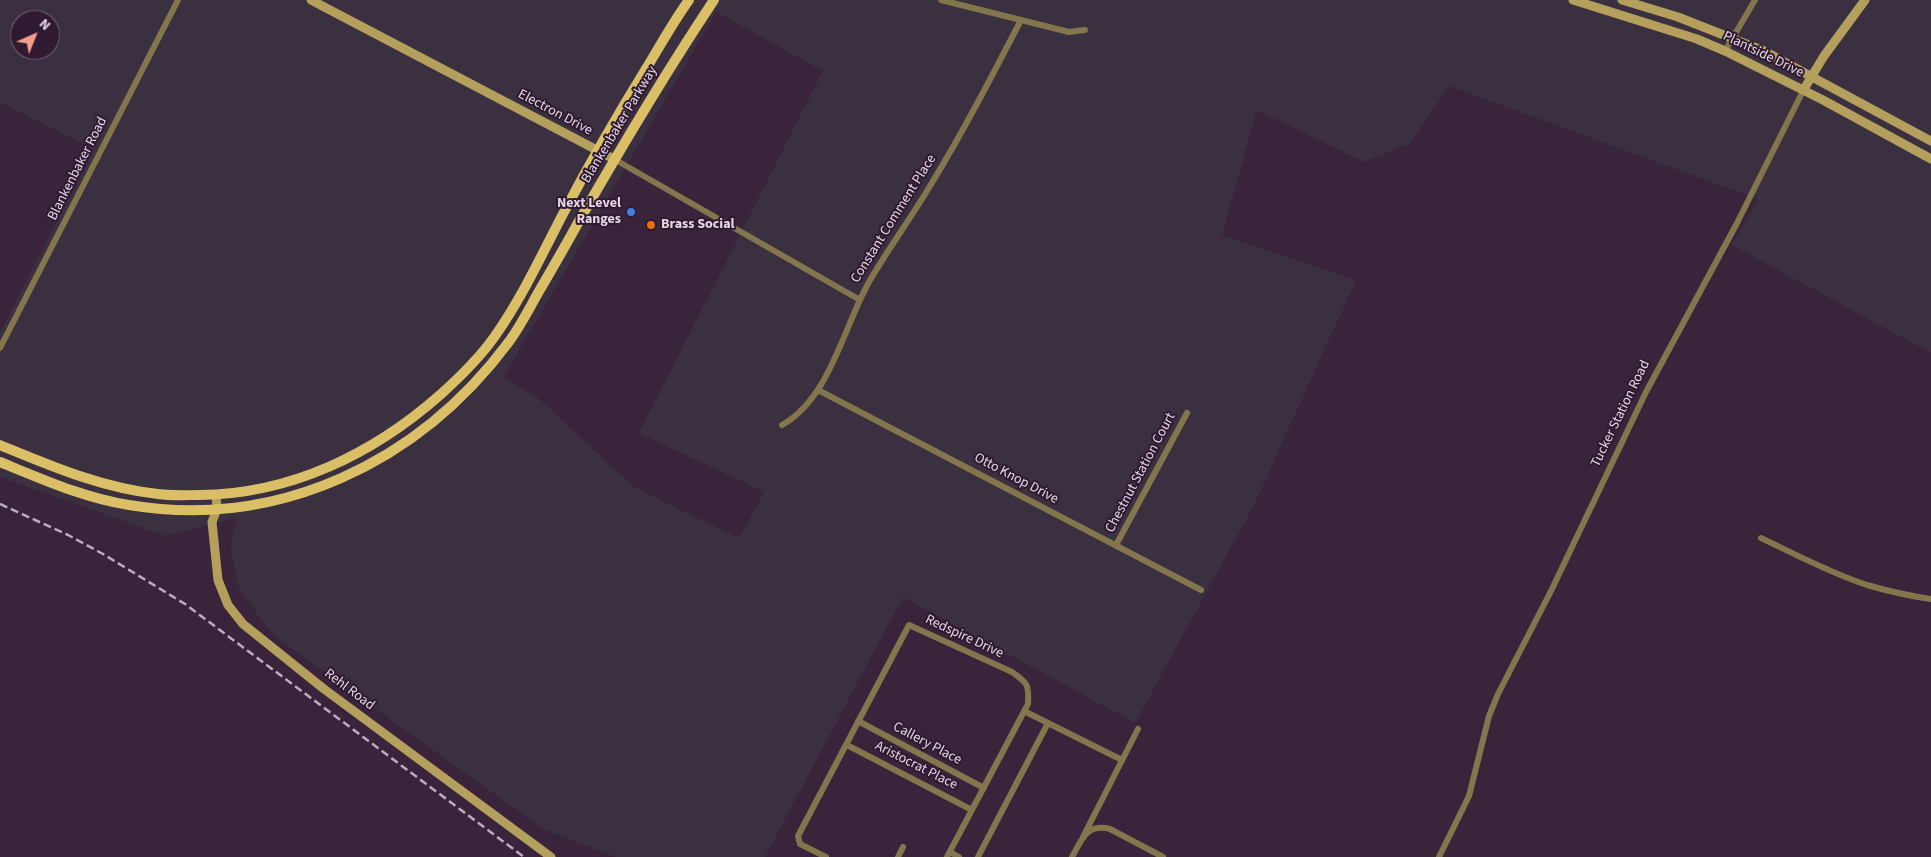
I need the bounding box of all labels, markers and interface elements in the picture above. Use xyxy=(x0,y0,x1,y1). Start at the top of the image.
north arrow xyxy=(10,10,60,60)
text: N xyxy=(34,15,55,35)
street label: Plantside Drive xyxy=(1720,28,1806,82)
street label: Blankenbaker Parkway xyxy=(578,64,662,186)
street label: Electron Drive xyxy=(515,86,595,140)
street label: Blankenbaker Road xyxy=(45,115,111,223)
street label: Constant Comment Place xyxy=(848,152,940,286)
place label: Next Level Ranges xyxy=(557,196,621,228)
marker: Next Level Ranges xyxy=(625,206,637,218)
place label: Brass Social xyxy=(661,217,735,233)
marker: Brass Social xyxy=(645,219,657,231)
street label: Tucker Station Road xyxy=(1588,358,1654,470)
street label: Chestnut Station Court xyxy=(1102,410,1180,536)
street label: Otto Knop Drive xyxy=(971,450,1061,508)
street label: Redspire Drive xyxy=(922,612,1006,662)
street label: Rehl Road xyxy=(320,666,378,714)
street label: Callery Place xyxy=(890,719,964,769)
street label: Aristocrat Place xyxy=(872,738,960,794)

